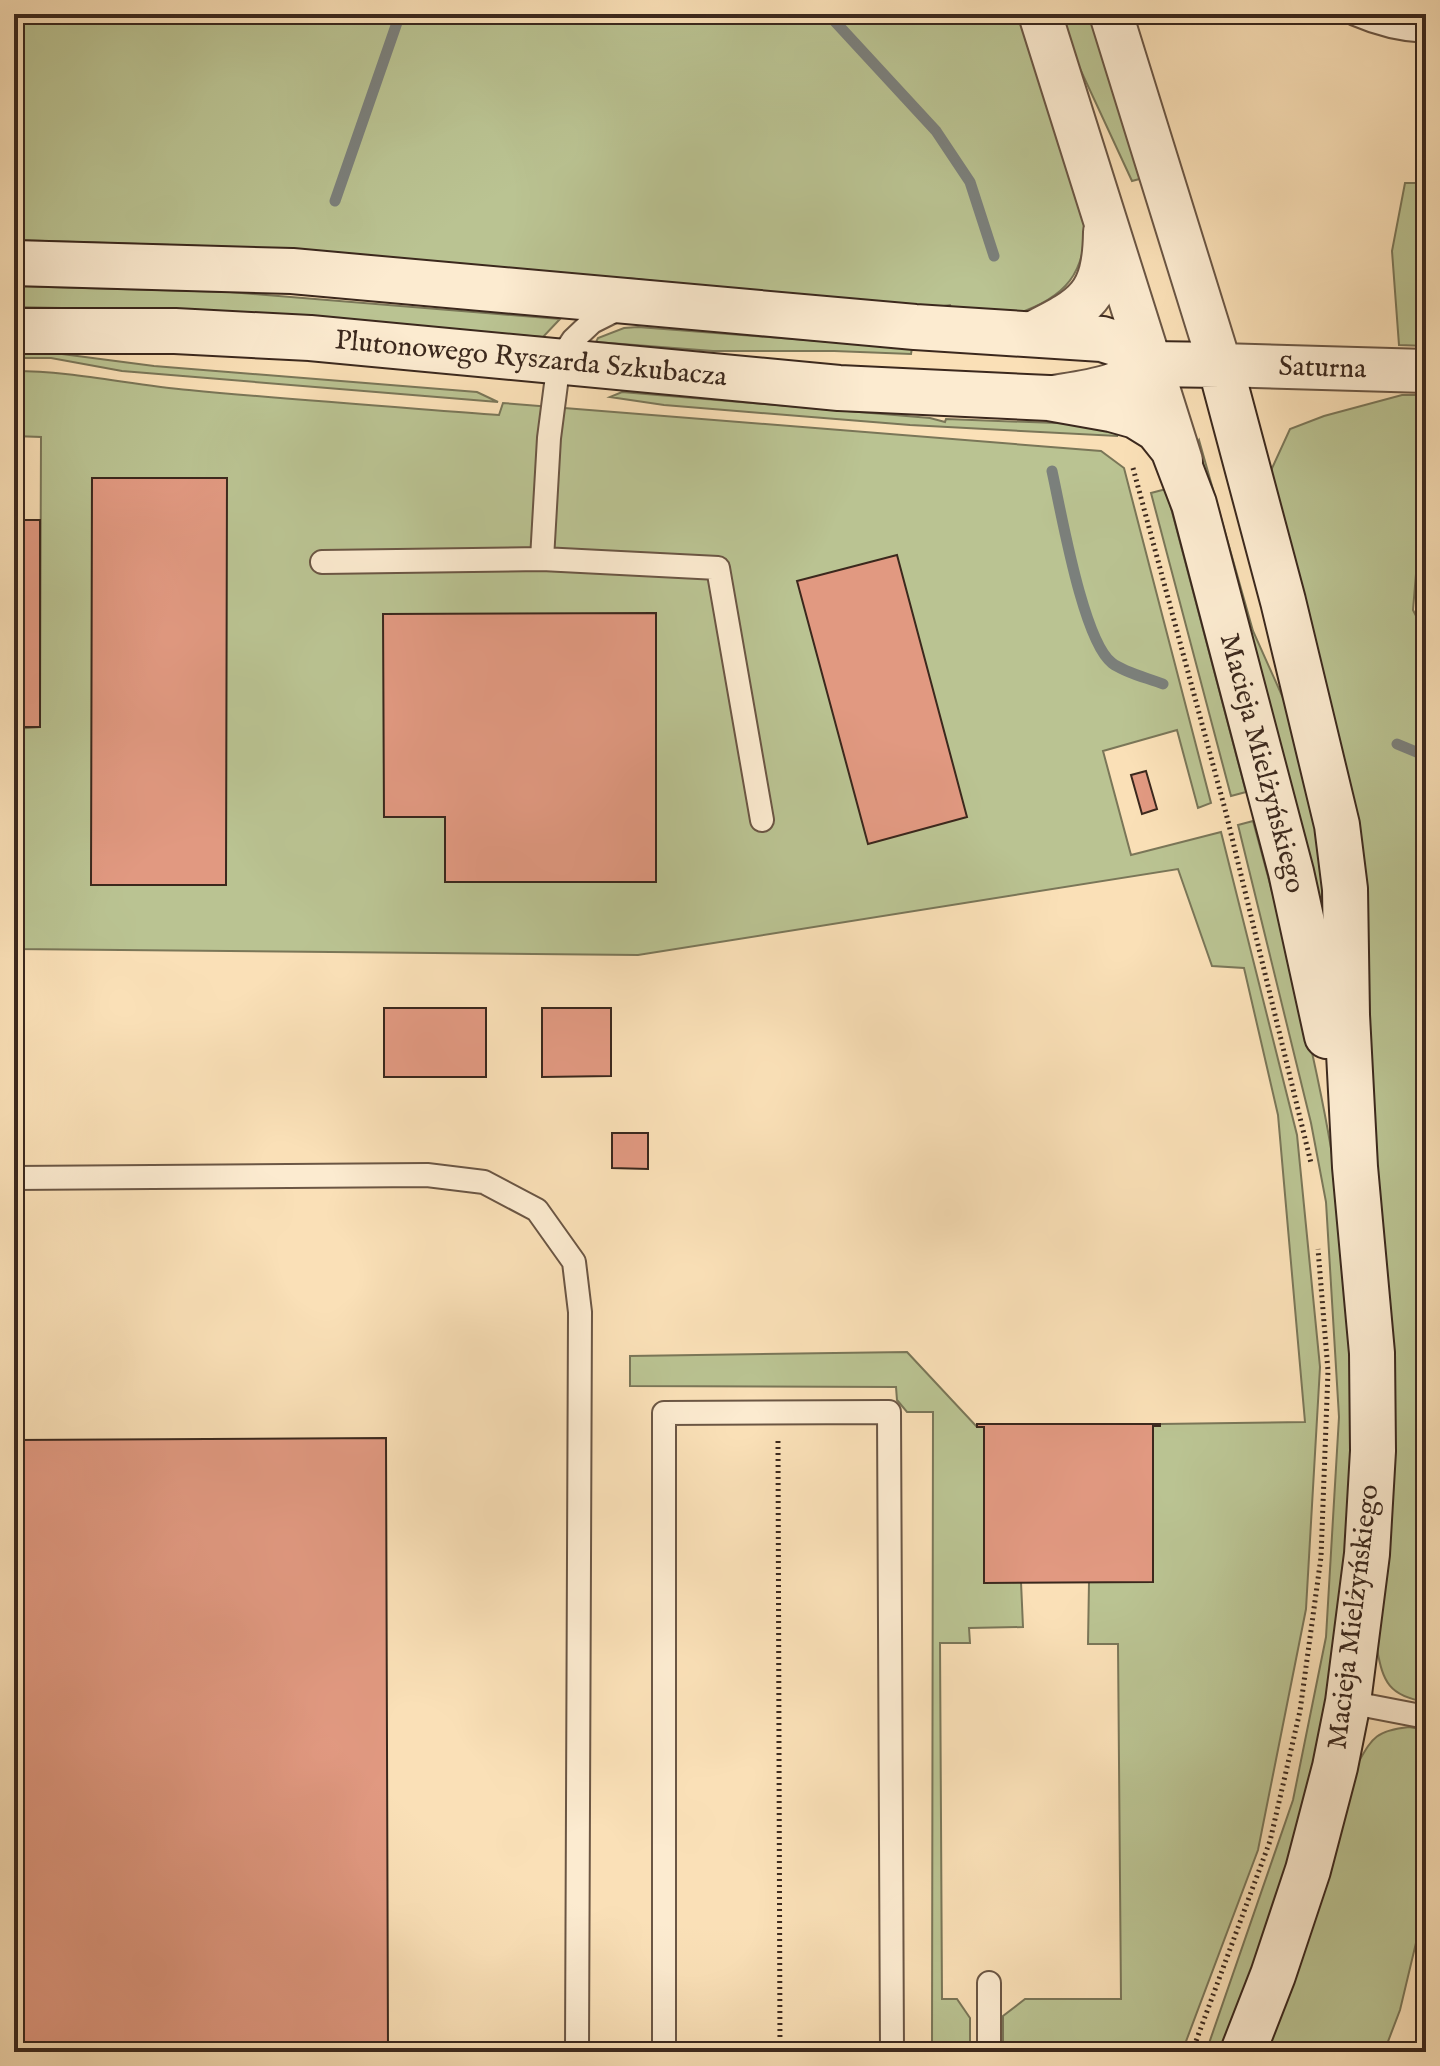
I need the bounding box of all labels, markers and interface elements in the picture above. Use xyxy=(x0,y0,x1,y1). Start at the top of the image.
street label: Plutonowego Ryszarda Szkubacza xyxy=(333,323,729,395)
street label: Saturna xyxy=(1278,349,1368,387)
street label: Macieja Mielżyńskiego xyxy=(1211,630,1313,896)
street label: Macieja Mielżyńskiego xyxy=(1320,1483,1388,1751)

